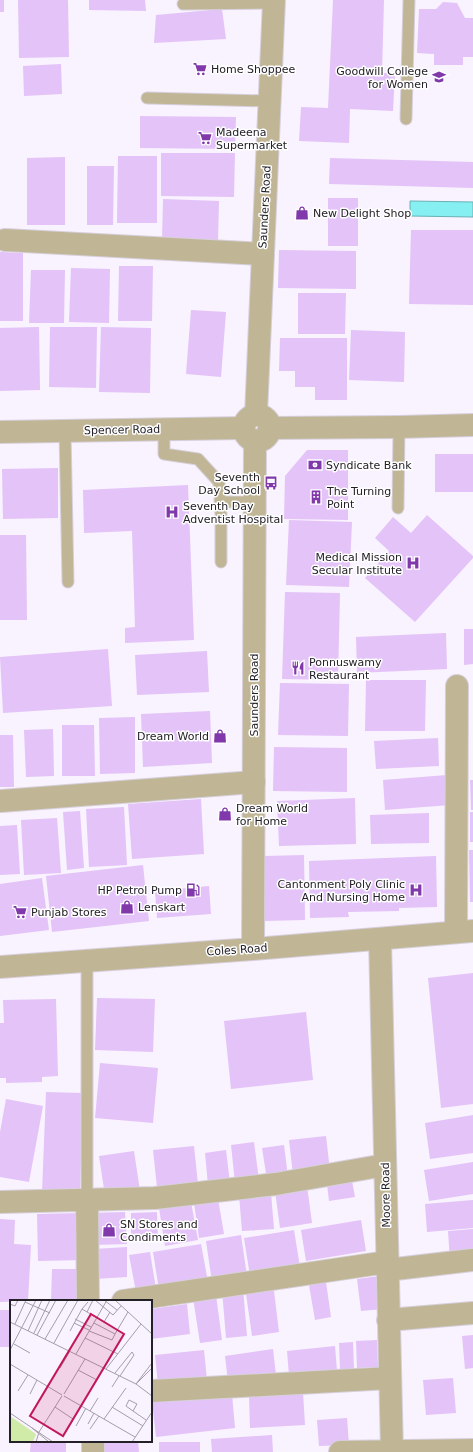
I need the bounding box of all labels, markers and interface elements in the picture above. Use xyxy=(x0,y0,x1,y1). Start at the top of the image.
supermarket icon: Home Shoppee xyxy=(192,61,208,77)
place label: Home Shoppee xyxy=(211,63,295,76)
place label: Goodwill College for Women xyxy=(336,65,428,91)
school or university icon: Goodwill College for Women xyxy=(431,69,447,85)
place label: Madeena Supermarket xyxy=(216,126,288,152)
supermarket icon: Madeena Supermarket xyxy=(197,130,213,146)
street label: Saunders Road xyxy=(256,165,274,249)
shop icon: New Delight Shop xyxy=(294,205,310,221)
place label: New Delight Shop xyxy=(313,207,411,220)
street label: Spencer Road xyxy=(84,423,160,437)
bank icon: Syndicate Bank xyxy=(307,457,323,473)
place label: Syndicate Bank xyxy=(326,459,412,472)
place label: Seventh Day School xyxy=(198,471,260,497)
bus stop icon: Seventh Day School xyxy=(263,475,279,491)
place label: The Turning Point xyxy=(326,485,391,511)
building icon: The Turning Point xyxy=(308,489,324,505)
place label: Seventh Day Adventist Hospital xyxy=(183,500,283,526)
hospital icon: Seventh Day Adventist Hospital xyxy=(164,504,180,520)
place label: Medical Mission Secular Institute xyxy=(312,551,402,577)
hospital icon: Medical Mission Secular Institute xyxy=(405,555,421,571)
street label: Saunders Road xyxy=(248,654,261,736)
place label: Ponnuswamy Restaurant xyxy=(309,656,382,682)
restaurant icon: Ponnuswamy Restaurant xyxy=(290,660,306,676)
shop icon: Dream World xyxy=(212,728,228,744)
place label: Dream World xyxy=(137,730,209,743)
place label: Dream World for Home xyxy=(236,802,308,828)
shop icon: Dream World for Home xyxy=(217,806,233,822)
place label: Cantonment Poly Clinic And Nursing Home xyxy=(277,878,405,904)
fuel station icon: HP Petrol Pump xyxy=(185,882,201,898)
hospital icon: Cantonment Poly Clinic And Nursing Home xyxy=(408,882,424,898)
place label: HP Petrol Pump xyxy=(98,884,182,897)
shop icon: Lenskart xyxy=(119,899,135,915)
place label: Lenskart xyxy=(138,901,186,914)
supermarket icon: Punjab Stores xyxy=(12,904,28,920)
place label: Punjab Stores xyxy=(31,906,107,919)
street label: Coles Road xyxy=(206,941,268,959)
street label: Moore Road xyxy=(379,1162,393,1228)
place label: SN Stores and Condiments xyxy=(120,1218,198,1244)
shop icon: SN Stores and Condiments xyxy=(101,1222,117,1238)
inset map xyxy=(10,1300,152,1442)

